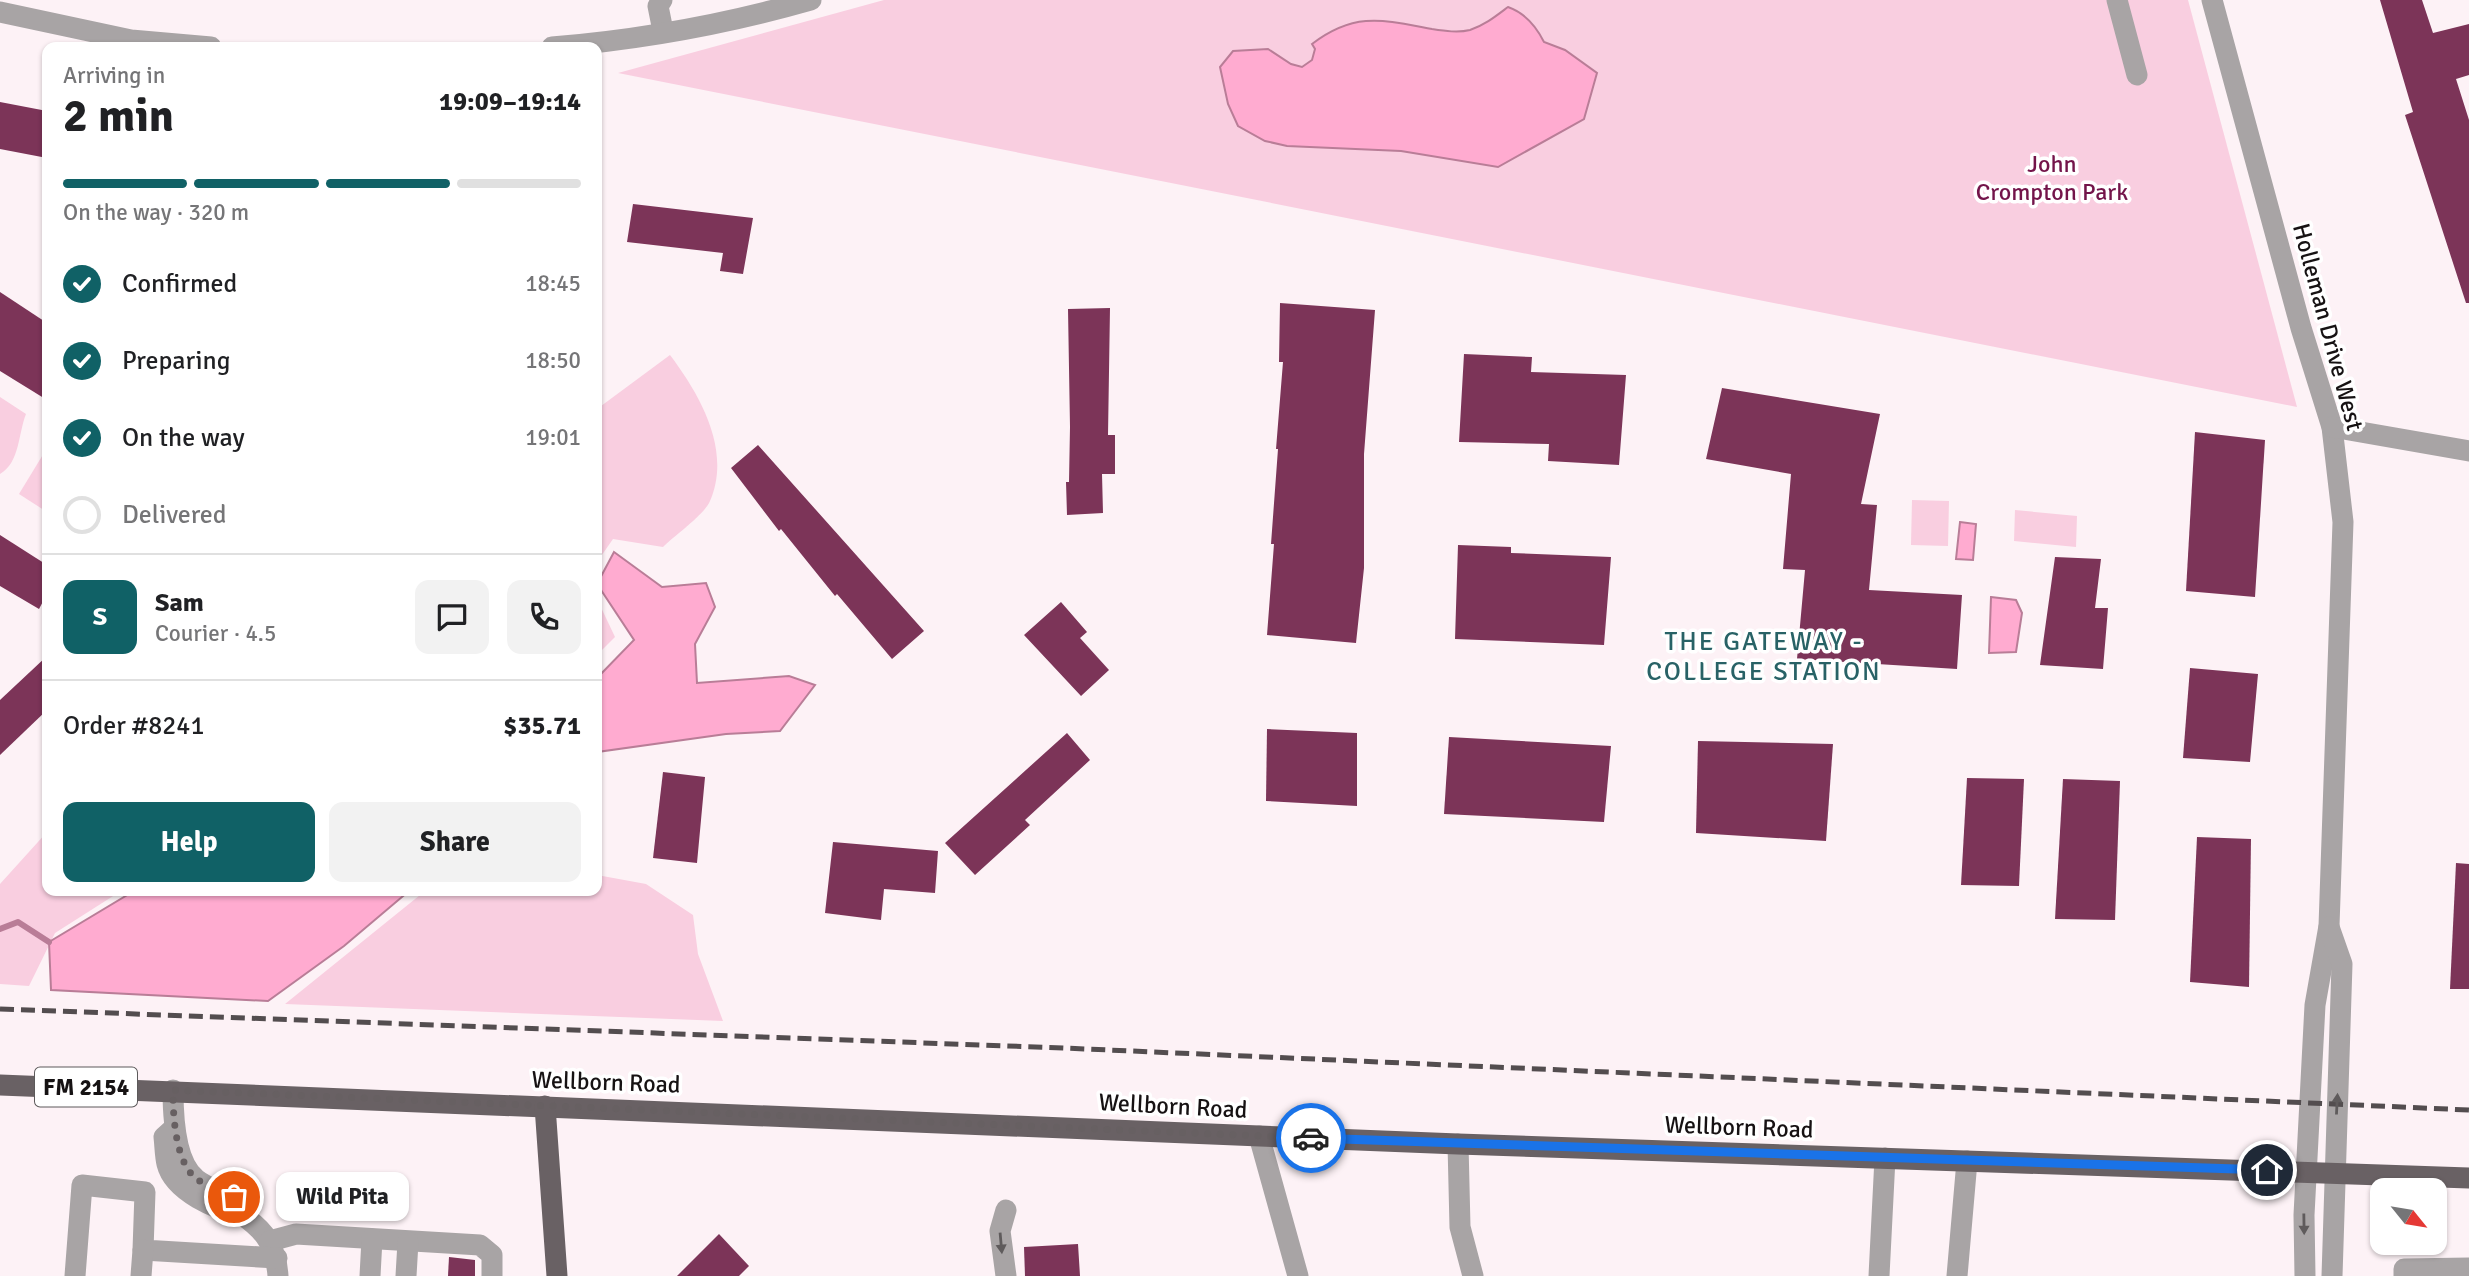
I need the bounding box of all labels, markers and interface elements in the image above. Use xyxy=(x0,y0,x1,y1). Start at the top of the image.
text: Arriving in xyxy=(63,61,165,90)
text: 19:09–19:14 xyxy=(439,86,581,118)
text: 2 min xyxy=(63,88,174,144)
park label: John Crompton Park xyxy=(1976,149,2128,207)
text: On the way · 320 m xyxy=(63,198,249,227)
street label: Holleman Drive West xyxy=(2286,220,2370,434)
icon: check xyxy=(63,265,101,303)
text: Confirmed xyxy=(122,268,237,300)
text: 18:45 xyxy=(525,269,581,298)
icon: check xyxy=(63,342,101,380)
text: Preparing xyxy=(122,345,230,377)
text: 18:50 xyxy=(525,346,581,375)
icon: check xyxy=(63,419,101,457)
text: On the way xyxy=(122,422,245,454)
text: 19:01 xyxy=(525,423,581,452)
text: Delivered xyxy=(122,499,227,531)
button: chat xyxy=(415,580,489,654)
button: phone xyxy=(507,580,581,654)
text: Sam xyxy=(155,587,204,619)
text: S xyxy=(93,601,107,633)
text: Courier · 4.5 xyxy=(155,619,276,648)
district label: THE GATEWAY - COLLEGE STATION xyxy=(1646,626,1882,688)
text: Order #8241 xyxy=(63,710,204,742)
text: $35.71 xyxy=(503,710,581,742)
button: Help xyxy=(63,802,315,882)
button: Share xyxy=(329,802,581,882)
street label: Wellborn Road xyxy=(531,1064,681,1100)
road number: FM 2154 xyxy=(35,1068,137,1106)
street label: Wellborn Road xyxy=(1098,1087,1248,1125)
one-way arrow xyxy=(2331,1093,2342,1115)
courier xyxy=(1276,1103,1346,1173)
street label: Wellborn Road xyxy=(1664,1109,1814,1145)
icon: car xyxy=(1292,1119,1330,1157)
pin xyxy=(2237,1140,2297,1200)
icon: home xyxy=(2248,1151,2286,1189)
pin xyxy=(204,1167,264,1227)
callout: Wild Pita xyxy=(276,1172,409,1222)
icon: bag xyxy=(215,1178,253,1216)
north arrow xyxy=(2370,1178,2446,1255)
map controls xyxy=(2370,1178,2447,1255)
text: Wild Pita xyxy=(296,1182,389,1211)
one-way arrow xyxy=(2298,1213,2310,1235)
one-way arrow xyxy=(996,1232,1007,1254)

